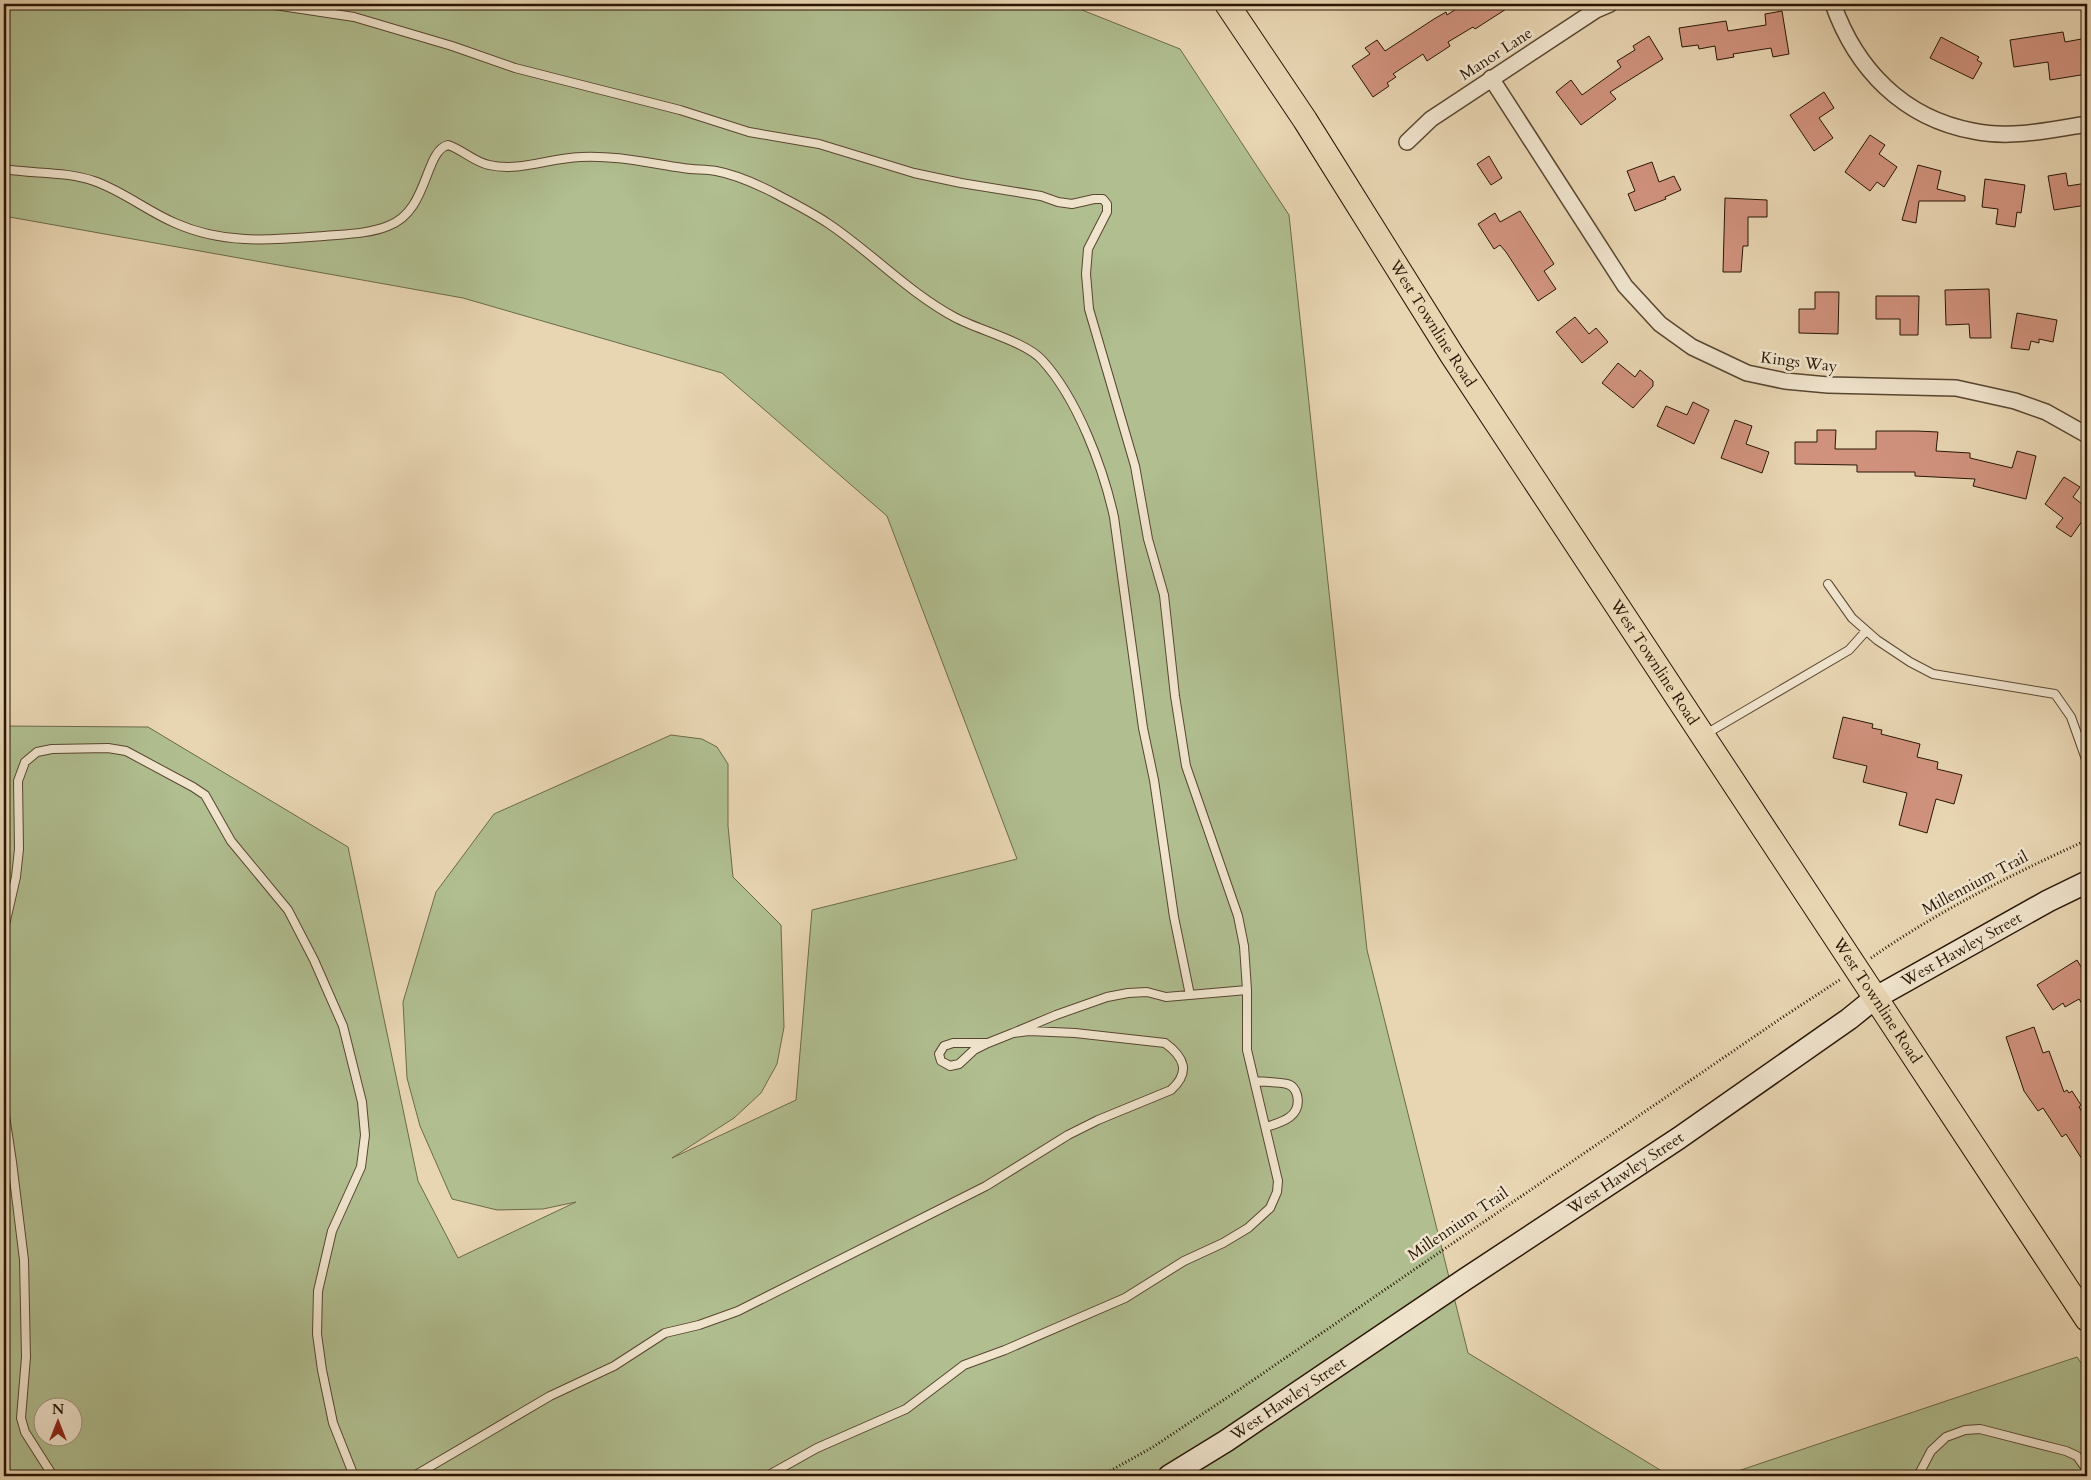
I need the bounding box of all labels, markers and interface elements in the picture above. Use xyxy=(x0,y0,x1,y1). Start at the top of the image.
street label: Manor Lane xyxy=(1455,22,1537,86)
street label: West Townline Road xyxy=(1384,255,1481,392)
street label: Kings Way xyxy=(1759,346,1839,378)
street label: West Townline Road xyxy=(1604,594,1704,730)
street label: Millennium Trail xyxy=(1918,846,2032,920)
street label: West Hawley Street xyxy=(1896,907,2026,993)
street label: West Townline Road xyxy=(1827,933,1927,1068)
street label: West Hawley Street xyxy=(1562,1127,1688,1220)
street label: Millennium Trail xyxy=(1403,1182,1513,1266)
street label: West Hawley Street xyxy=(1225,1352,1350,1447)
north arrow xyxy=(32,1398,82,1448)
text: N xyxy=(52,1400,64,1419)

